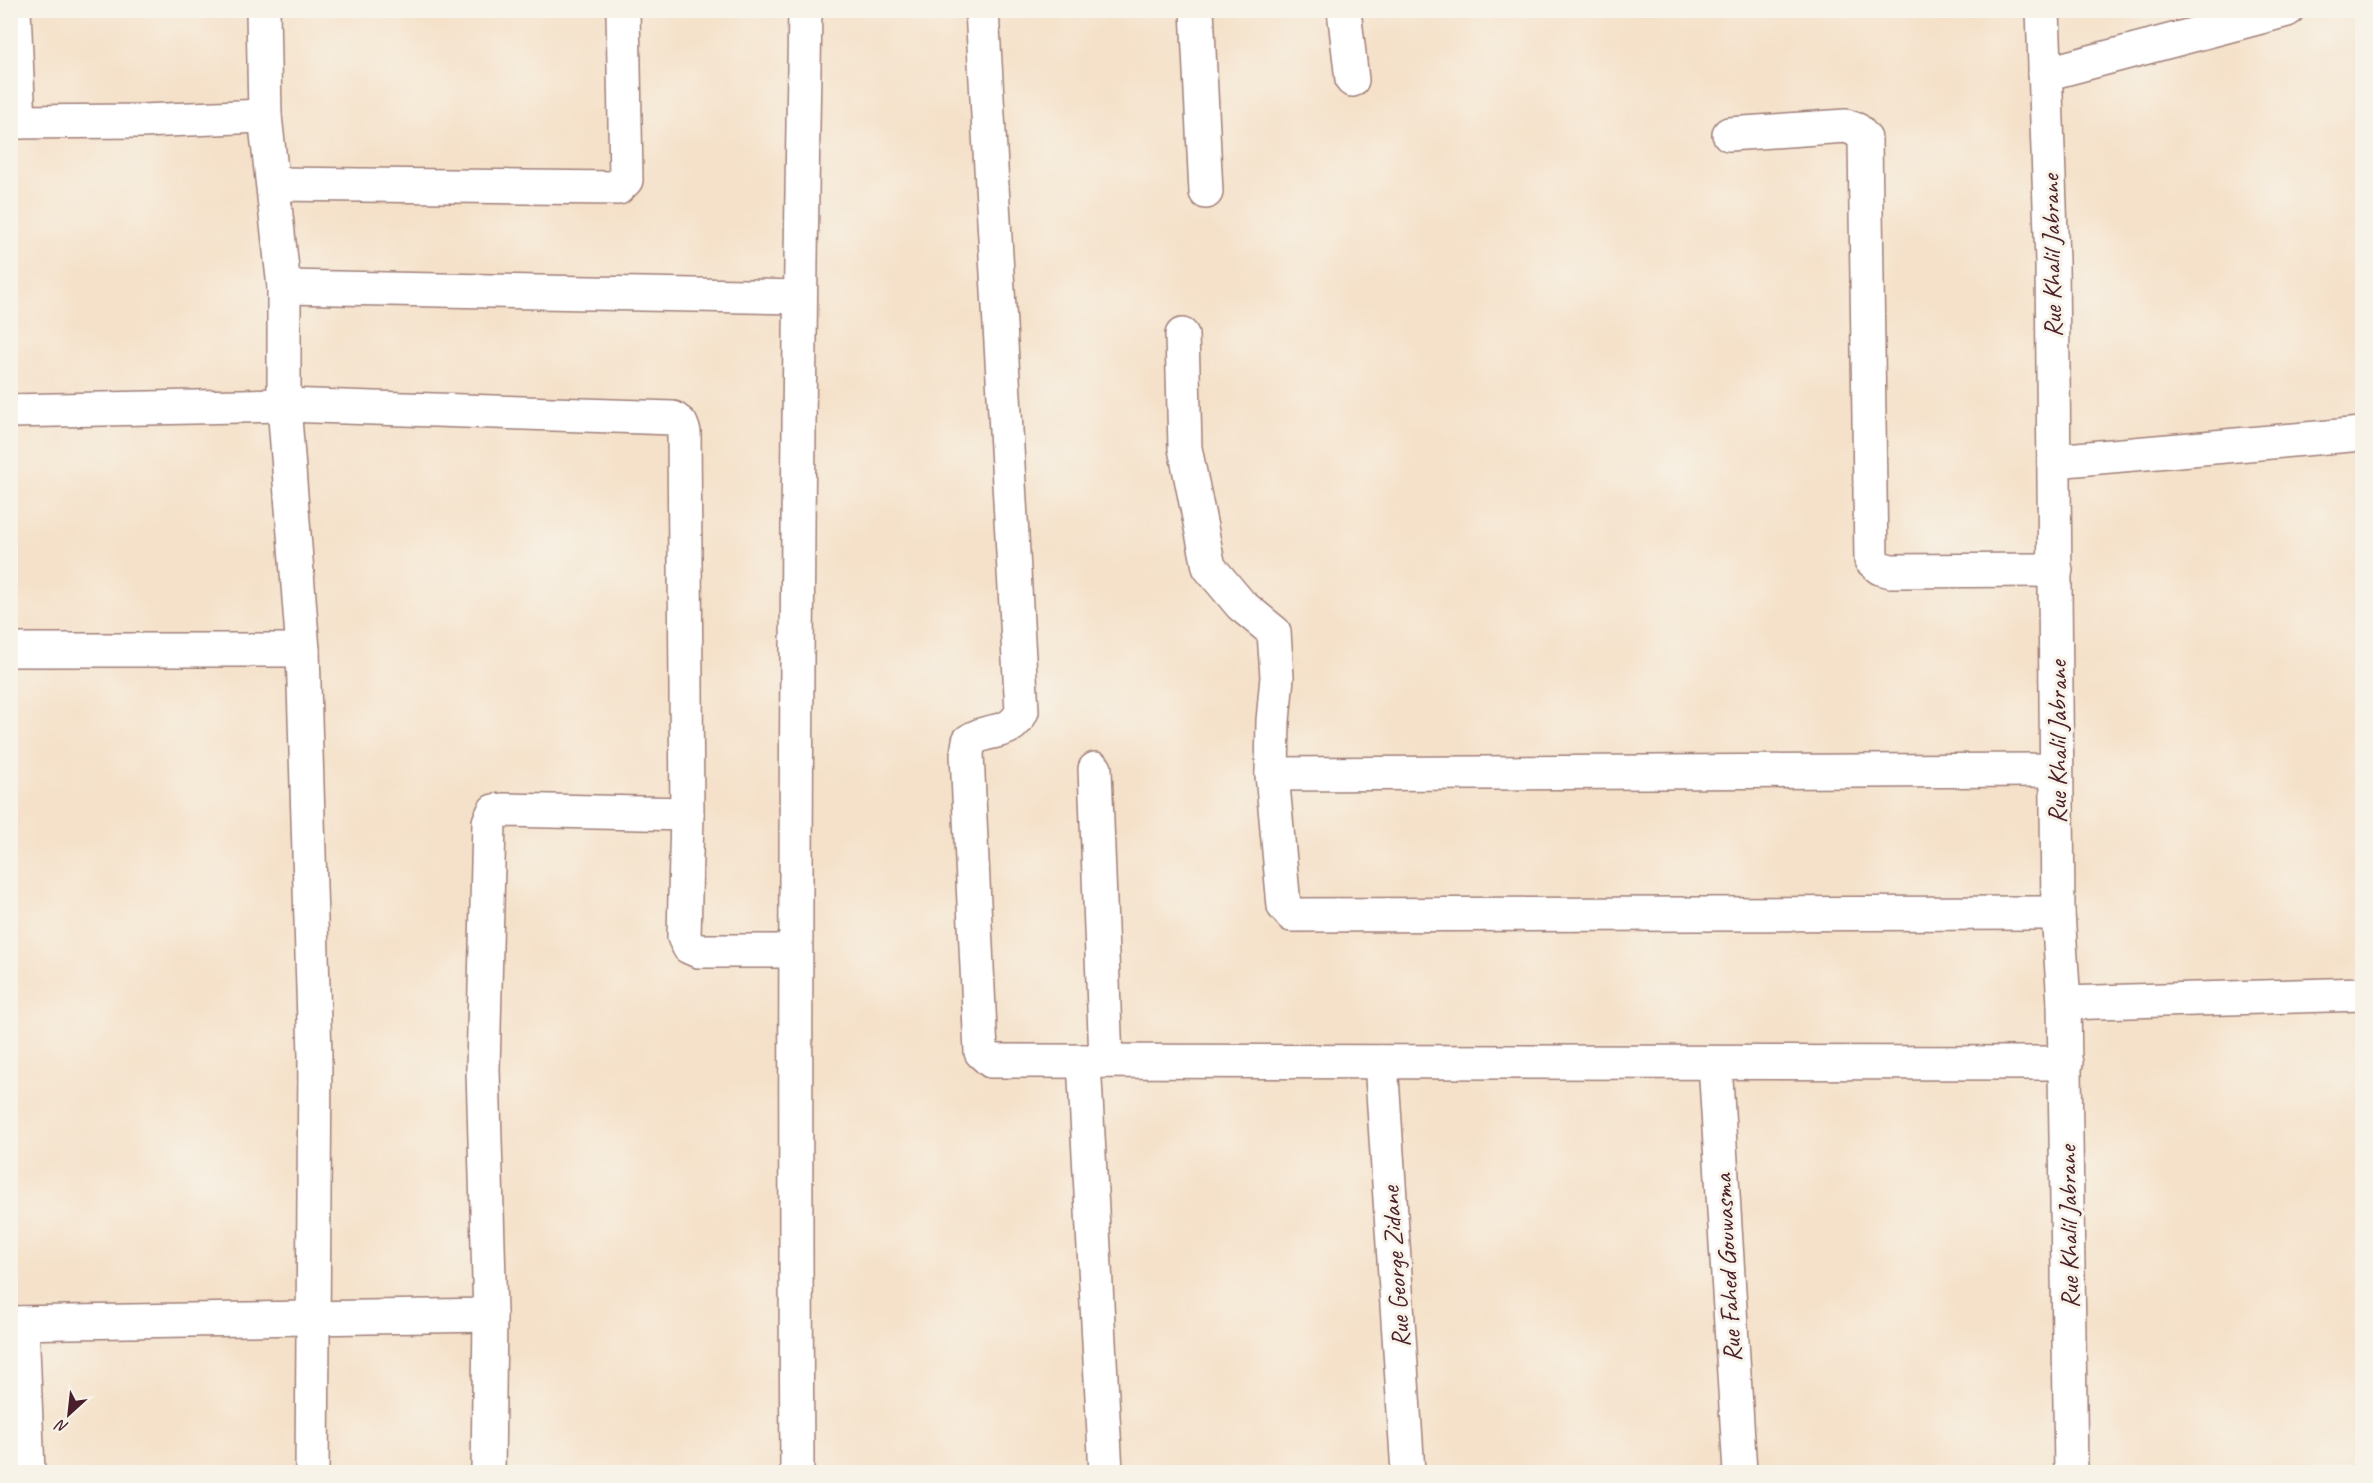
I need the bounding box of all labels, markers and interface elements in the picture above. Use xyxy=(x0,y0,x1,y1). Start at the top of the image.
street label: Rue Khalil Jabrane xyxy=(2034,172,2069,338)
street label: Rue Khalil Jabrane xyxy=(2041,658,2074,823)
street label: Rue Khalil Jabrane xyxy=(2051,1143,2086,1309)
street label: Rue Fahed Gouwasma xyxy=(1706,1172,1749,1363)
street label: Rue George Zidane xyxy=(1373,1184,1418,1349)
north arrow xyxy=(39,1384,99,1444)
text: N xyxy=(51,1414,72,1438)

